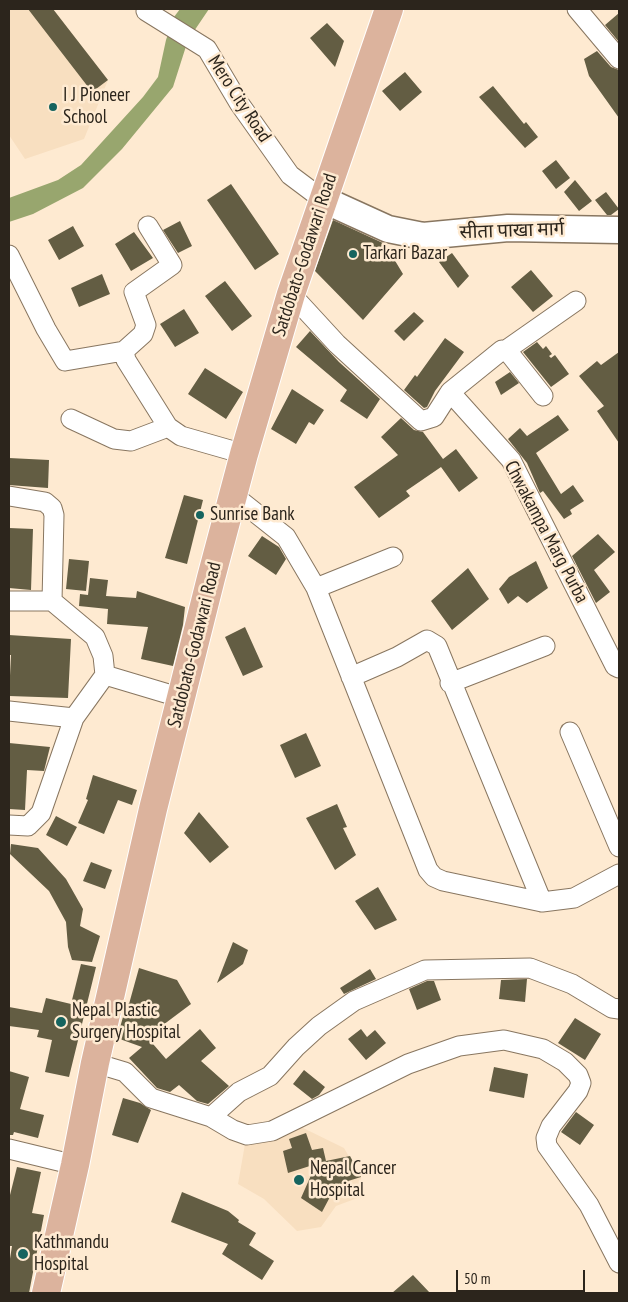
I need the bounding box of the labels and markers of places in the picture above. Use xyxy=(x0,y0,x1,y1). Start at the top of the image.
place label: I J Pioneer School xyxy=(63,85,130,129)
marker: I J Pioneer School xyxy=(47,101,59,113)
place label: Tarkari Bazar xyxy=(363,243,447,265)
marker: Tarkari Bazar xyxy=(347,248,359,260)
place label: Sunrise Bank xyxy=(210,504,295,526)
marker: Sunrise Bank xyxy=(194,509,206,521)
place label: Nepal Plastic Surgery Hospital xyxy=(72,1000,180,1044)
marker: Nepal Plastic Surgery Hospital xyxy=(54,1015,68,1029)
place label: Nepal Cancer Hospital xyxy=(310,1158,396,1202)
marker: Nepal Cancer Hospital xyxy=(292,1173,306,1187)
place label: Kathmandu Hospital xyxy=(34,1232,109,1276)
marker: Kathmandu Hospital xyxy=(16,1247,30,1261)

